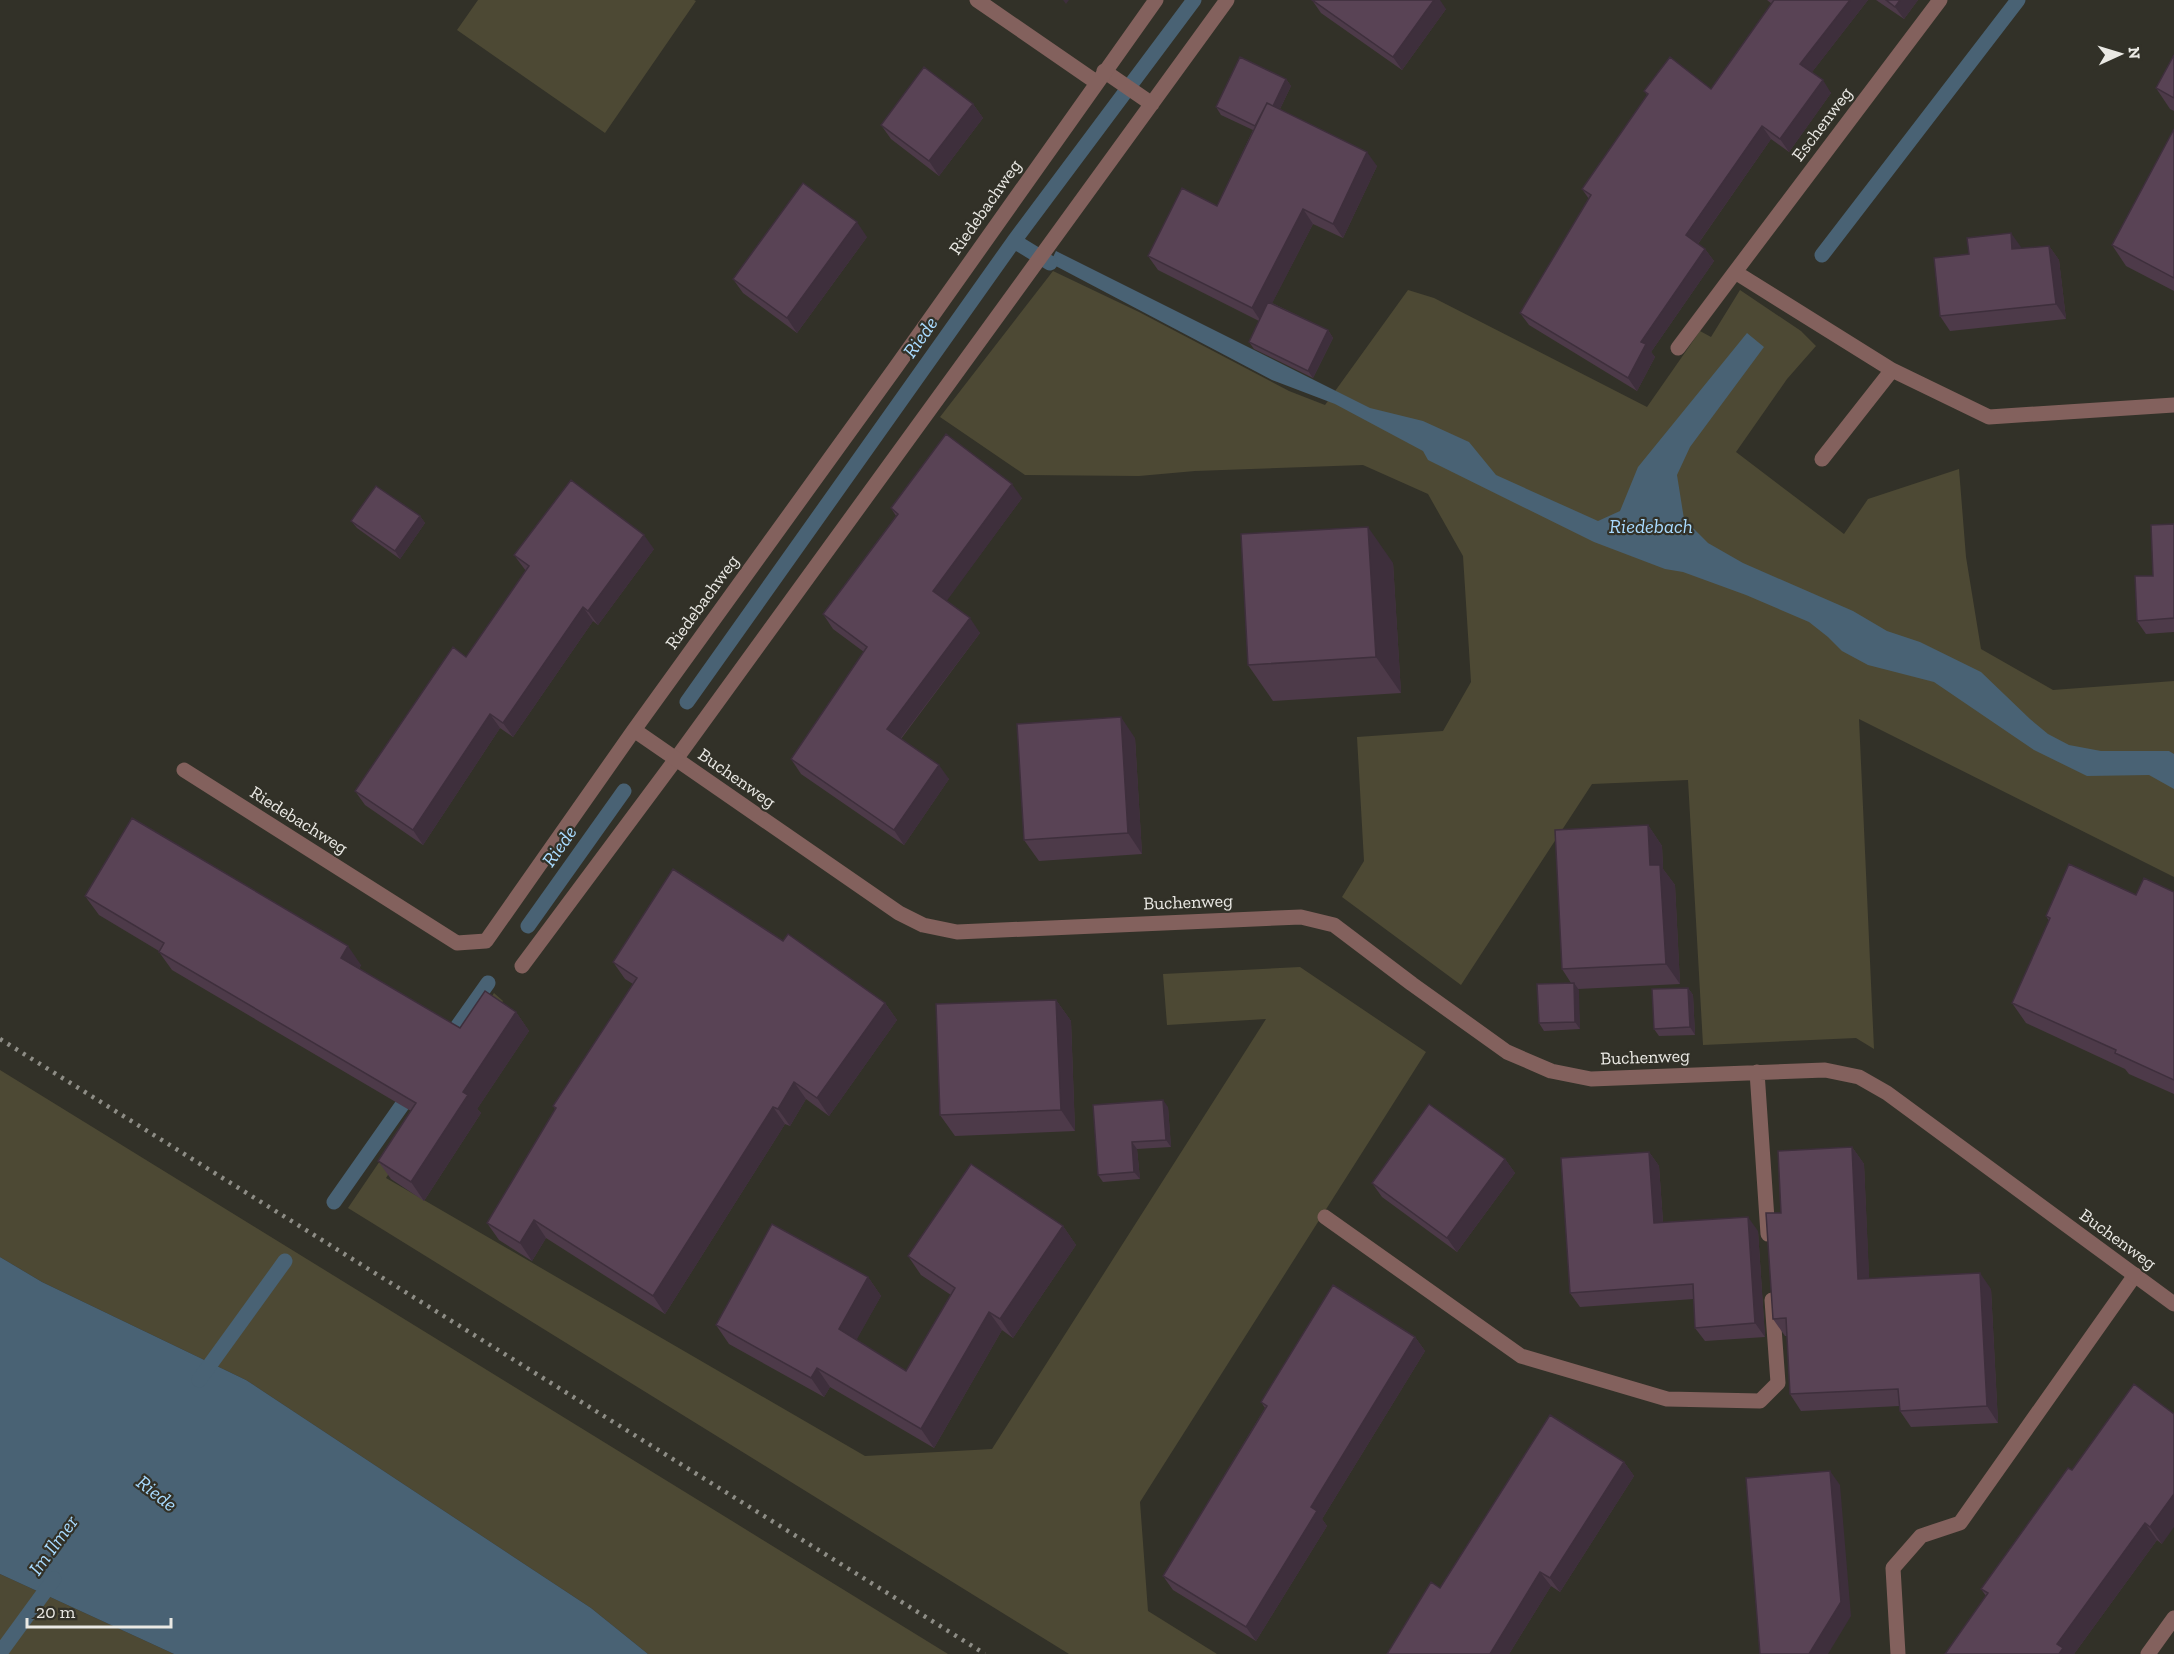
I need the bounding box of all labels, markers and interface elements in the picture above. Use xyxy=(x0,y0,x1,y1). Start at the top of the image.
north arrow xyxy=(2090,24,2150,84)
text: N xyxy=(2125,46,2144,60)
street label: Eschenweg xyxy=(1787,82,1857,165)
street label: Riedebachweg xyxy=(944,155,1026,259)
water label: Riede xyxy=(897,312,943,362)
water label: Riedebach xyxy=(1609,514,1693,538)
street label: Riedebachweg xyxy=(660,550,744,653)
street label: Buchenweg xyxy=(694,743,780,813)
street label: Riedebachweg xyxy=(246,781,352,859)
water label: Riede xyxy=(536,821,582,871)
street label: Buchenweg xyxy=(1143,889,1233,915)
street label: Buchenweg xyxy=(1600,1044,1690,1070)
street label: Buchenweg xyxy=(2075,1204,2161,1274)
water label: Riede xyxy=(132,1470,182,1516)
water label: Im Ilmer xyxy=(23,1510,83,1580)
scale bar xyxy=(27,1591,171,1629)
text: 20 m xyxy=(36,1601,76,1623)

